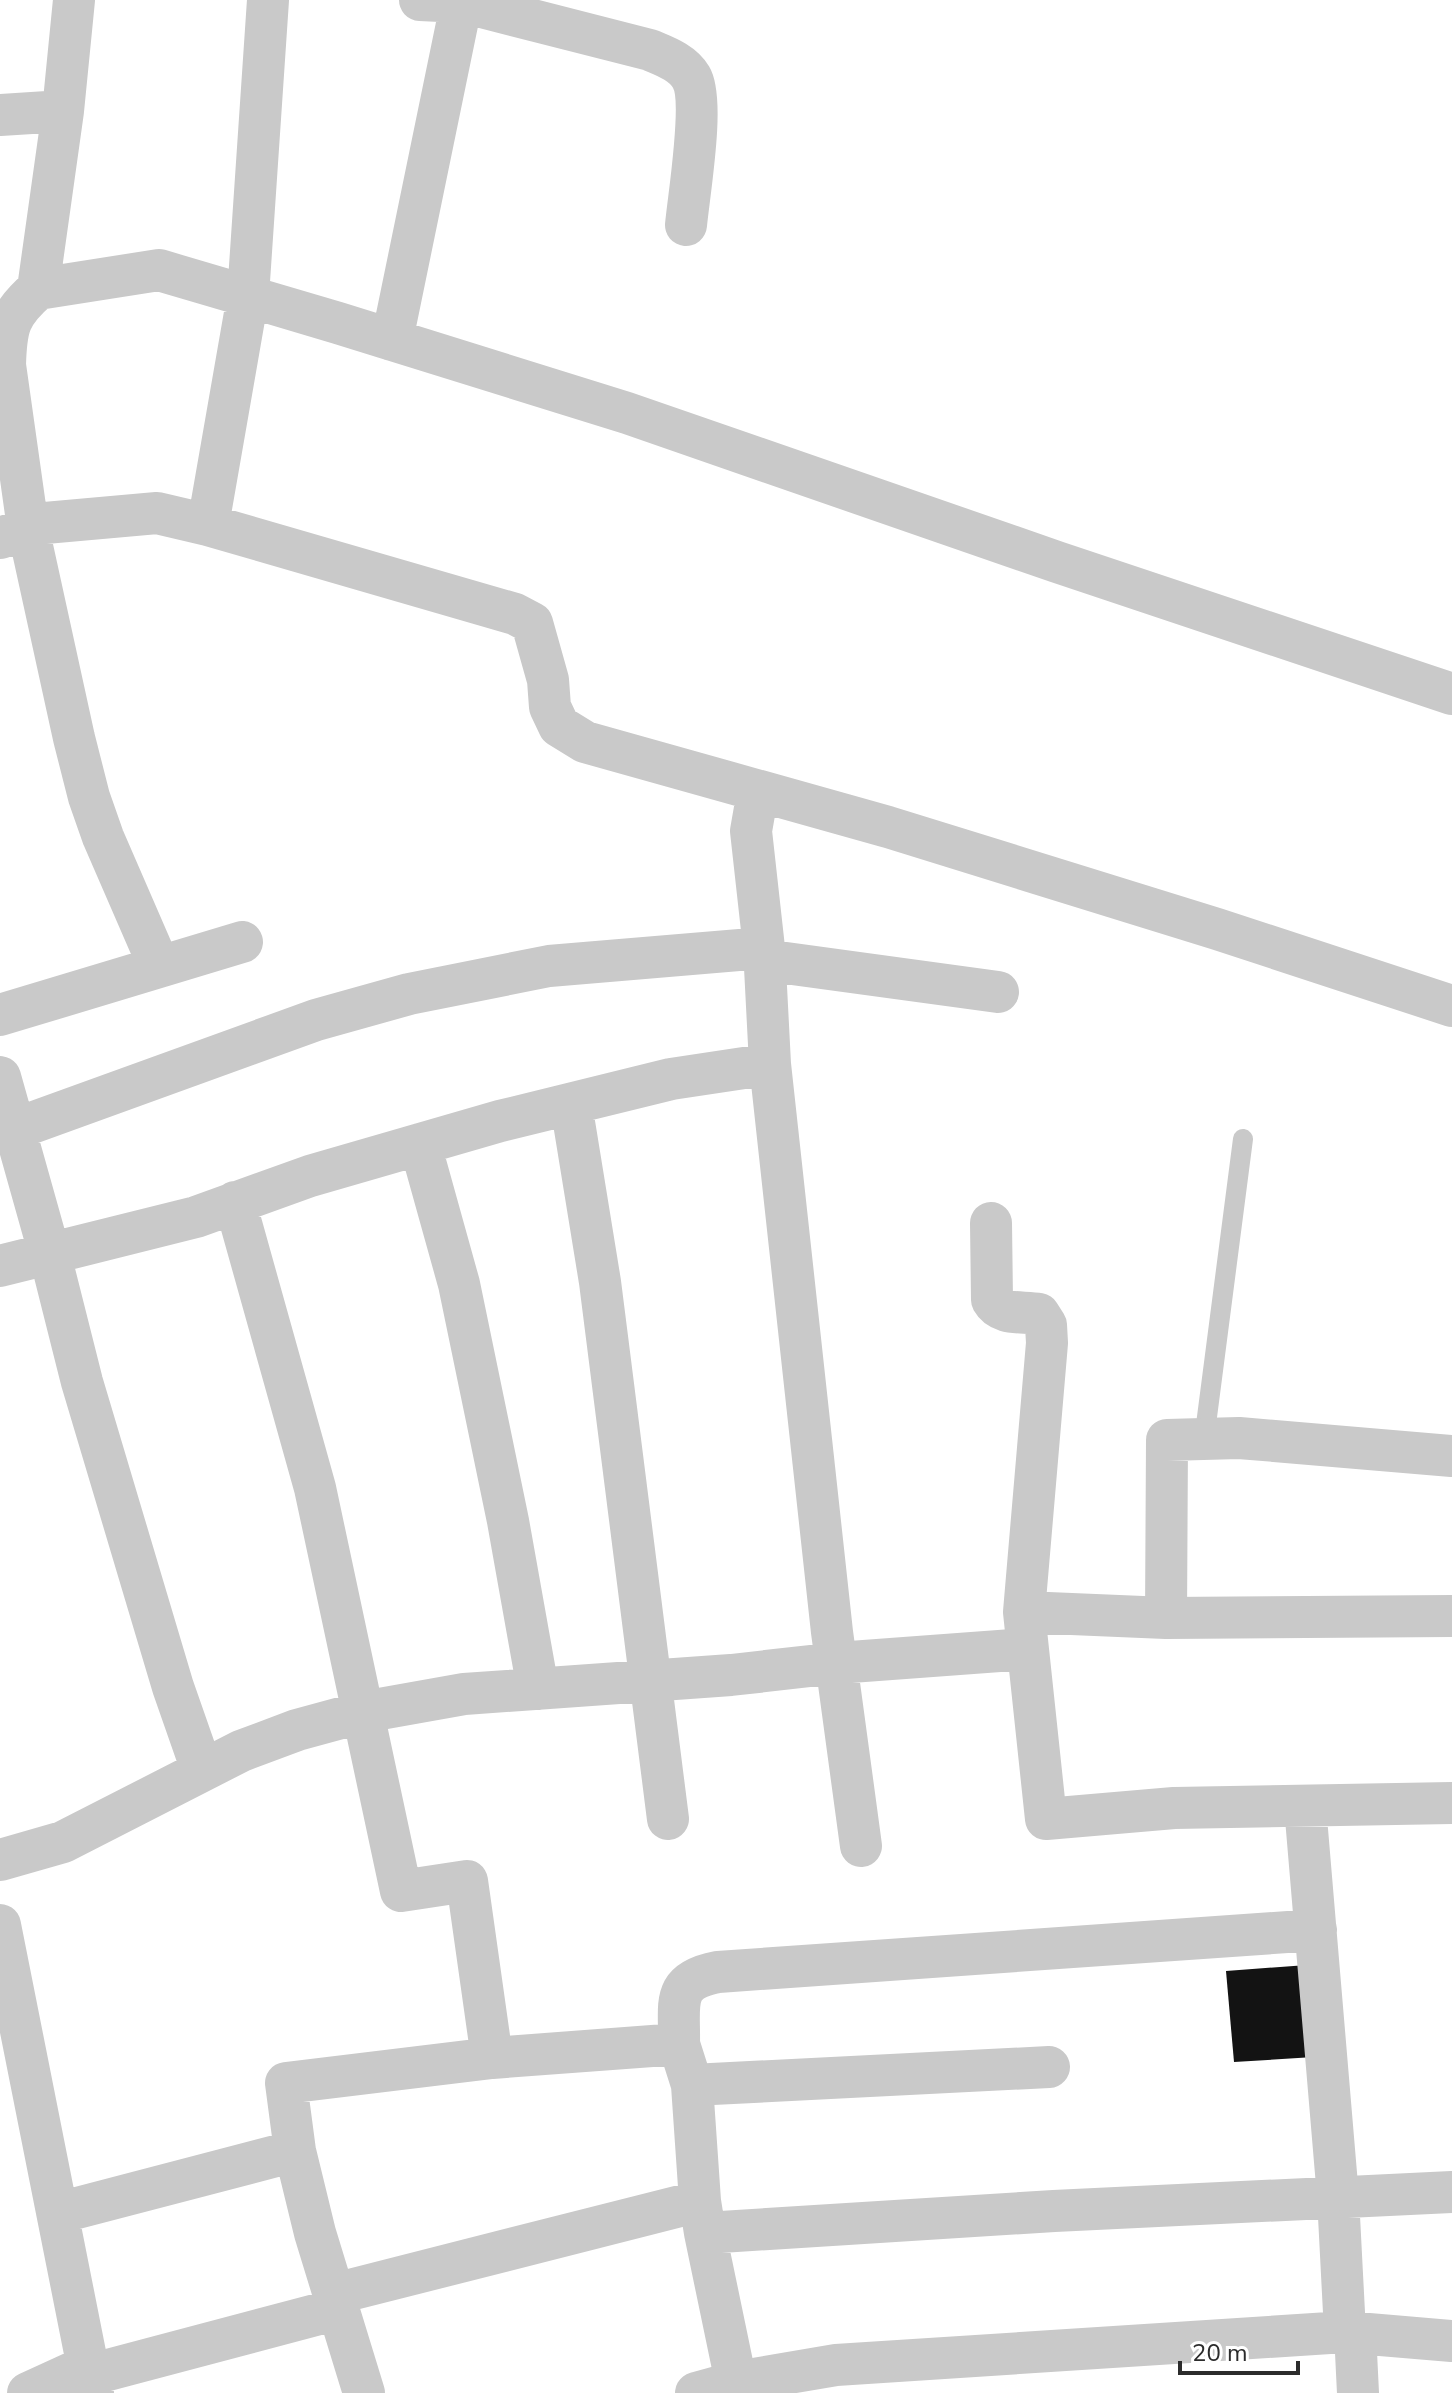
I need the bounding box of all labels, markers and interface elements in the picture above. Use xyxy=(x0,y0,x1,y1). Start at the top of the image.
scale bar xyxy=(1180,2325,1298,2375)
text: 20 m xyxy=(1192,2337,1248,2369)

